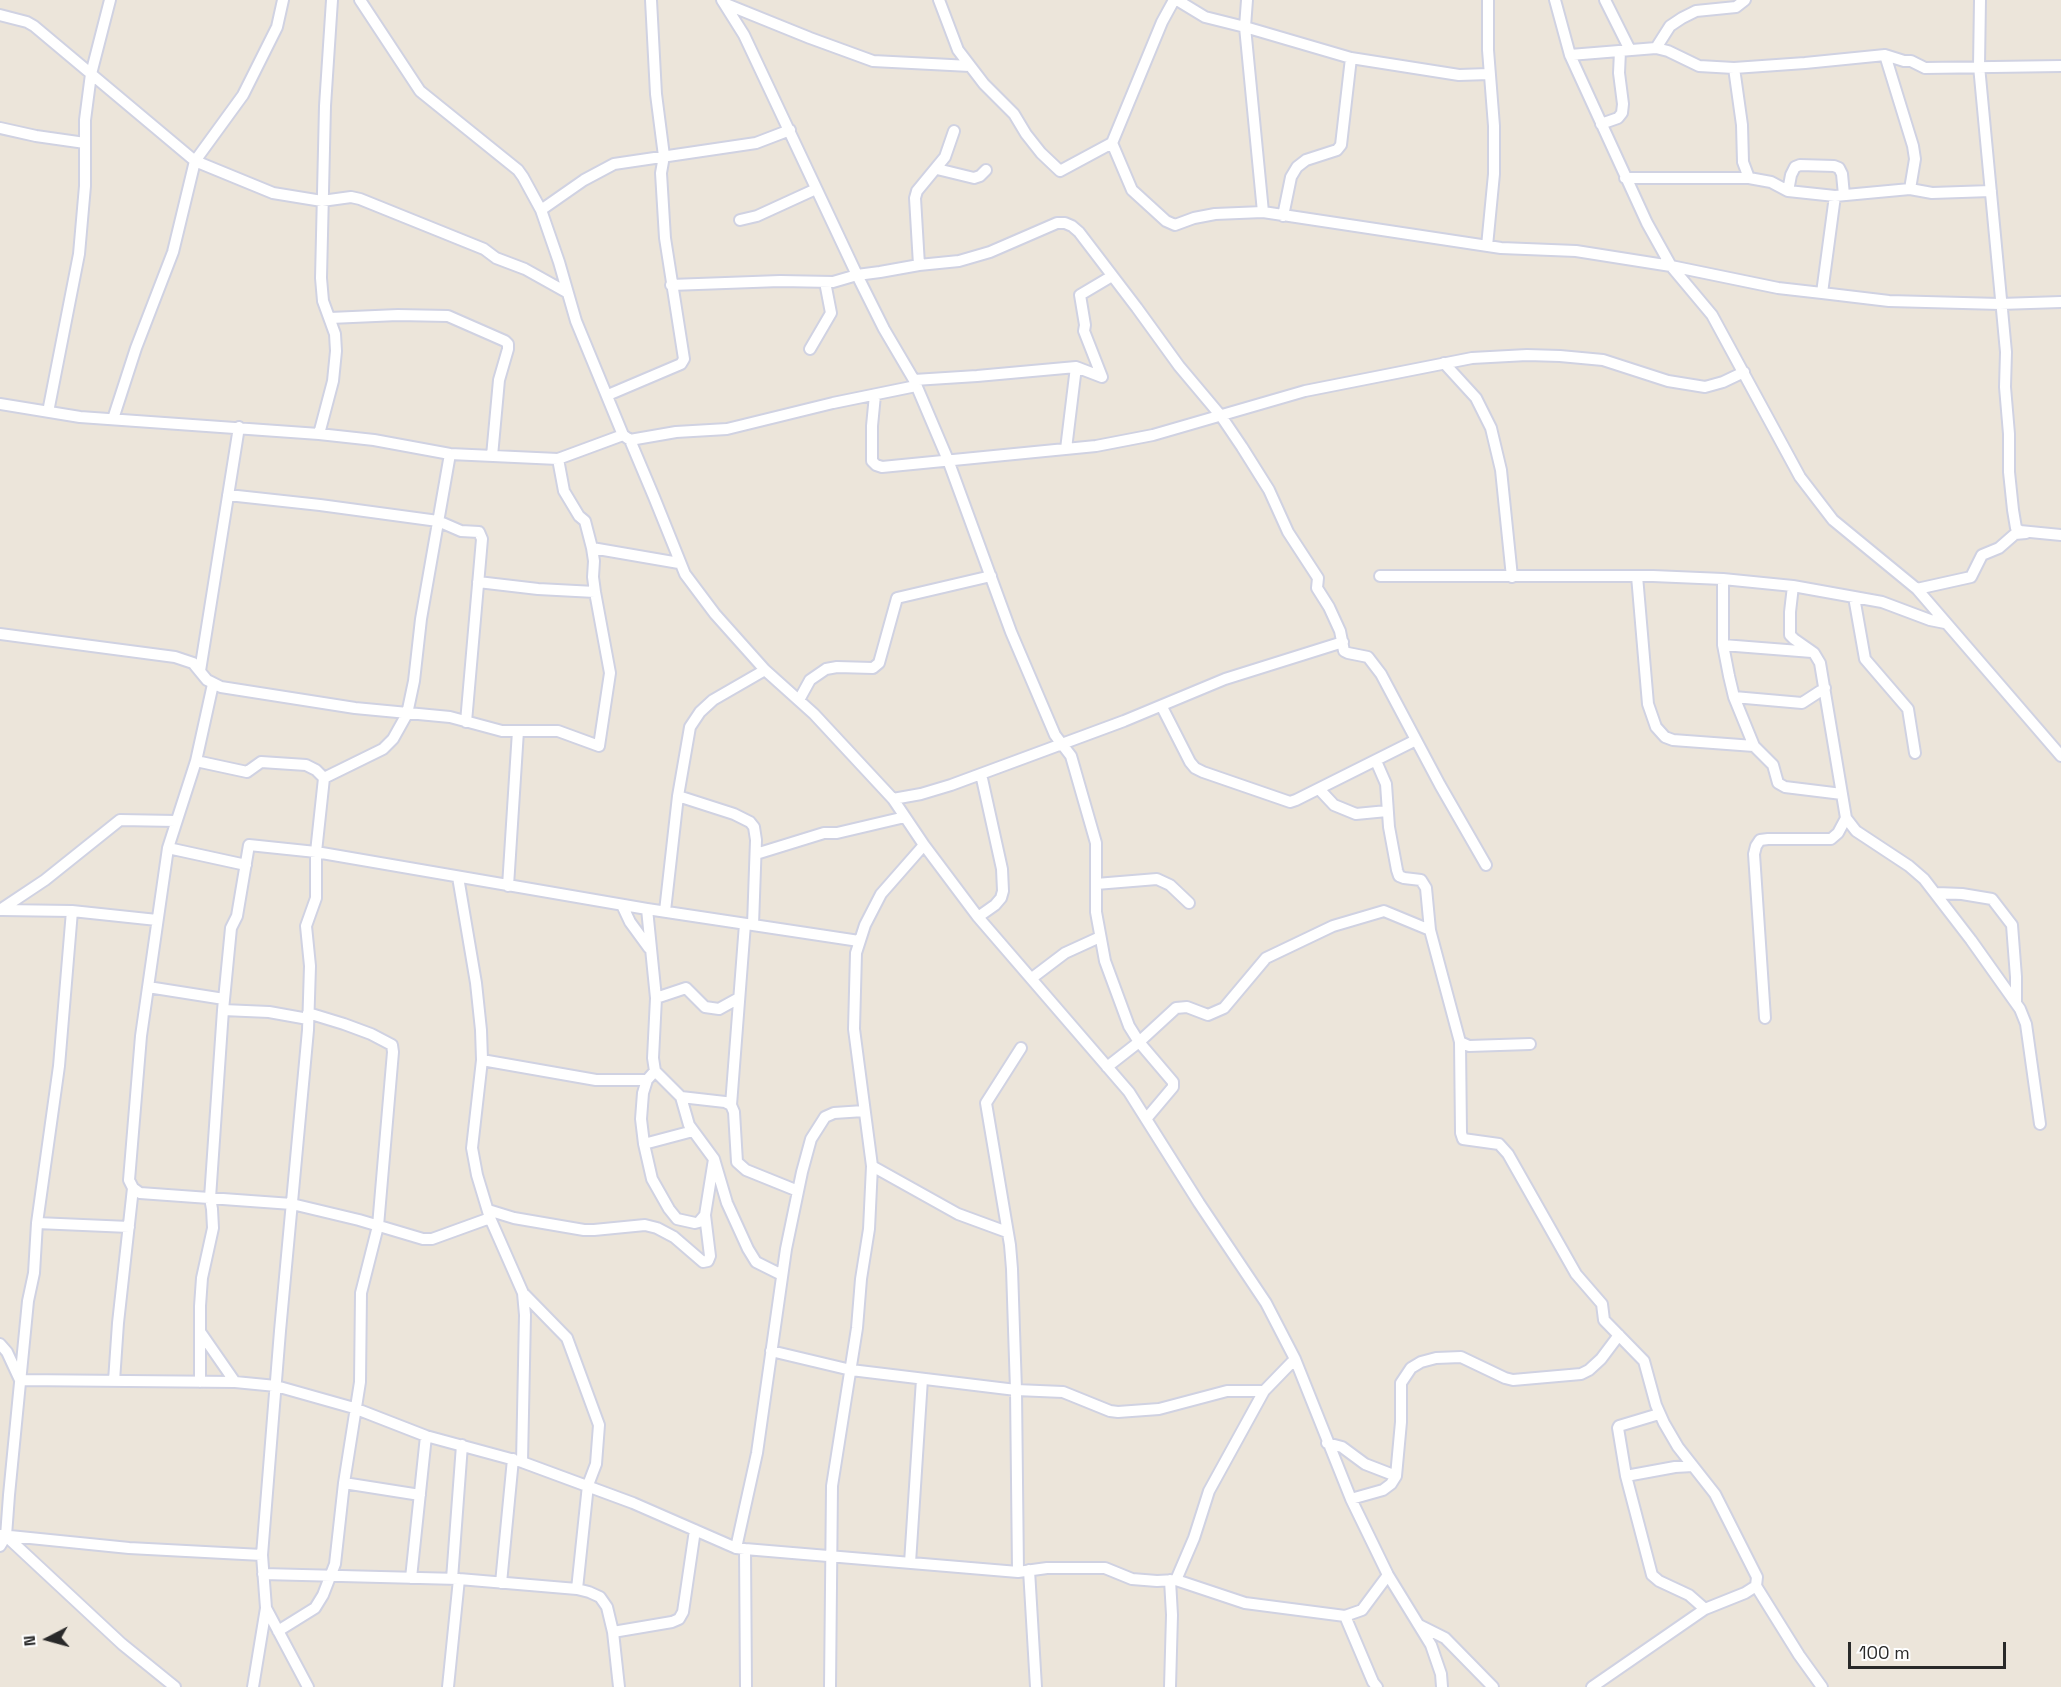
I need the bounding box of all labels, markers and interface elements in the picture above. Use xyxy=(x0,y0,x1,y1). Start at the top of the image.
north arrow xyxy=(18,1609,78,1669)
scale bar xyxy=(1851,1630,2008,1668)
text: N xyxy=(19,1635,41,1647)
text: 100 m xyxy=(1859,1641,1910,1664)

